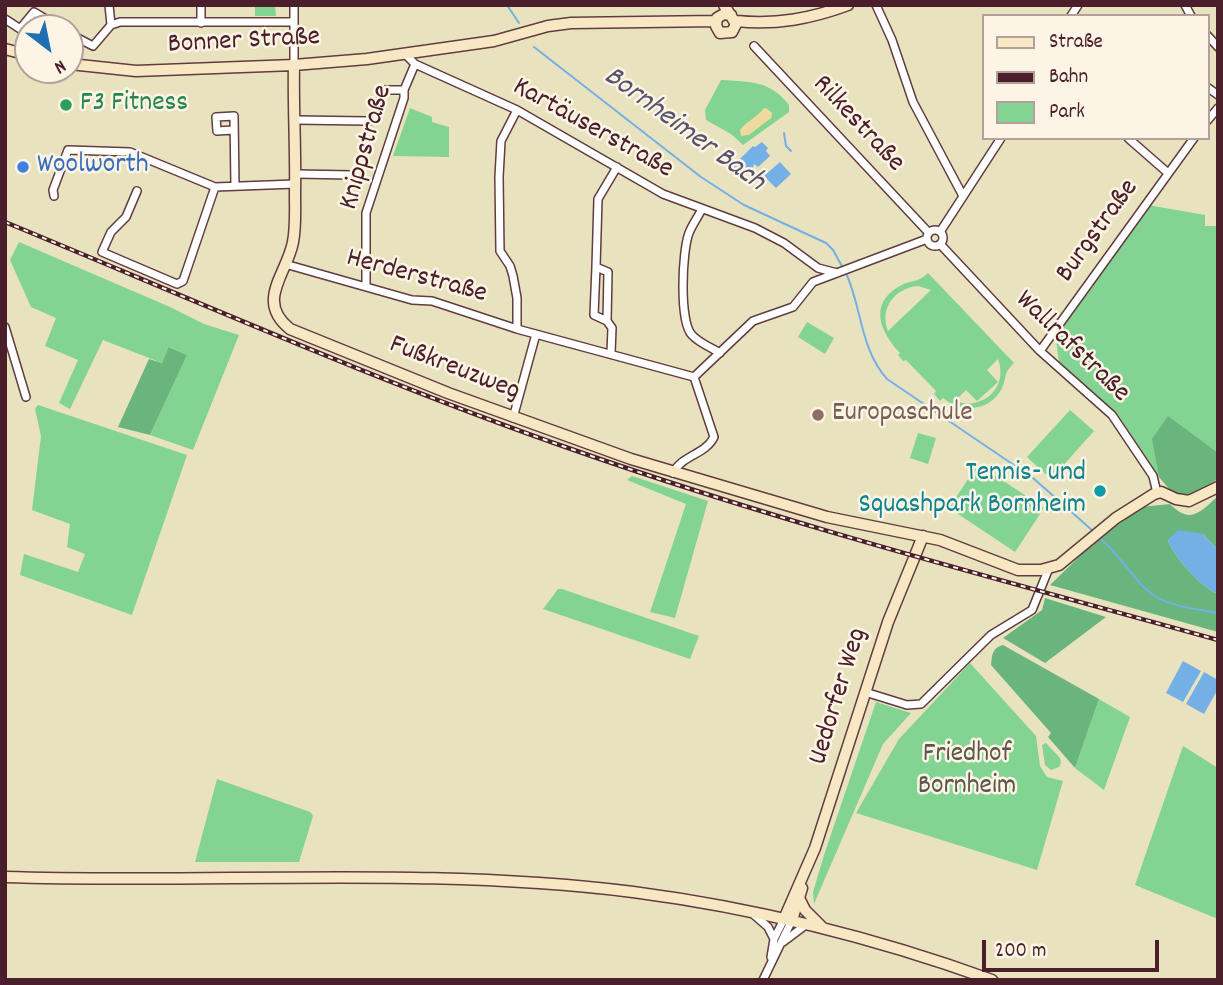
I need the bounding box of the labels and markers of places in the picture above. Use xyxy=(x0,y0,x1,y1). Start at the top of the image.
place label: F3 Fitness xyxy=(80,88,188,122)
marker: F3 Fitness xyxy=(58,97,74,113)
place label: Woolworth xyxy=(37,150,149,184)
marker: Woolworth xyxy=(15,159,31,175)
place label: Europaschule xyxy=(832,398,973,432)
marker: Europaschule xyxy=(810,407,826,423)
place label: Tennis- und Squashpark Bornheim xyxy=(859,458,1086,524)
marker: Tennis- und Squashpark Bornheim xyxy=(1092,483,1108,499)

